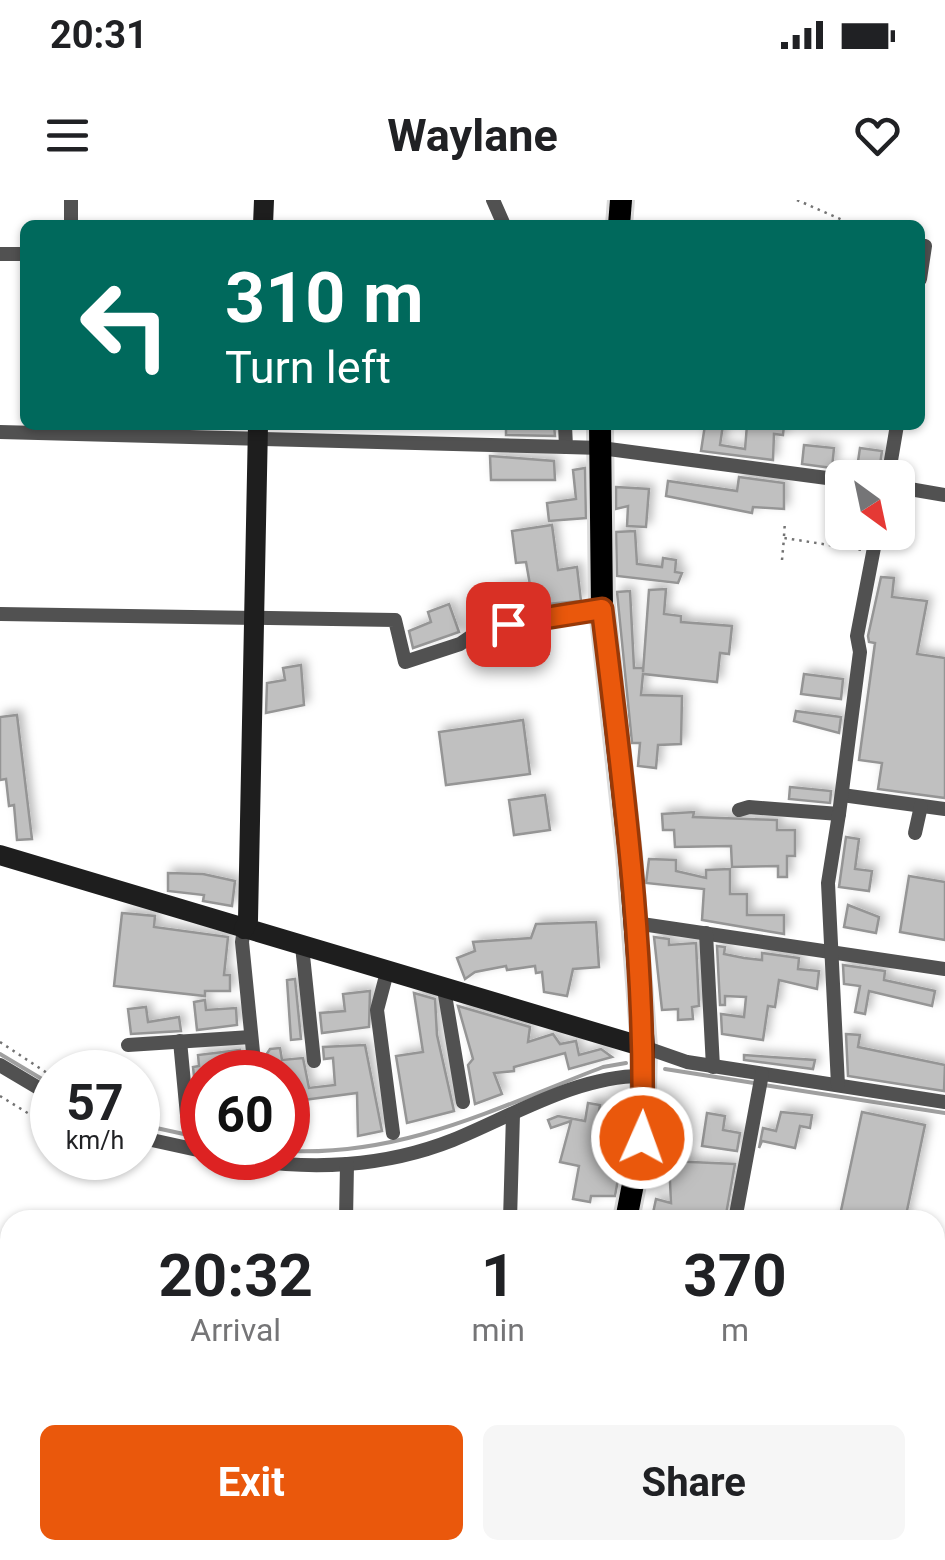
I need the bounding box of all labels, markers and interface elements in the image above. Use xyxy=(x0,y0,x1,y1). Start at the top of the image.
text: 20:31 xyxy=(50,13,148,57)
icon: menu xyxy=(40,108,95,163)
icon: heart xyxy=(850,108,905,163)
text: Waylane xyxy=(387,109,558,162)
text: 310 m xyxy=(225,257,424,339)
icon: left xyxy=(60,260,190,390)
text: Turn left xyxy=(225,341,391,394)
north arrow xyxy=(825,460,915,550)
map controls xyxy=(825,460,915,550)
pin xyxy=(466,582,551,667)
icon: arrive xyxy=(481,597,536,652)
speed limit sign: 60 xyxy=(180,1050,310,1180)
text: 57 xyxy=(66,1074,124,1132)
position arrow xyxy=(590,1086,694,1190)
text: km/h xyxy=(66,1126,124,1155)
text: 20:32 xyxy=(158,1240,313,1311)
text: 1 xyxy=(481,1240,515,1311)
text: 370 xyxy=(683,1240,787,1311)
text: Arrival xyxy=(190,1311,281,1349)
text: min xyxy=(471,1311,525,1349)
text: m xyxy=(721,1311,749,1349)
button: Exit xyxy=(40,1425,463,1540)
button: Share xyxy=(483,1425,905,1540)

